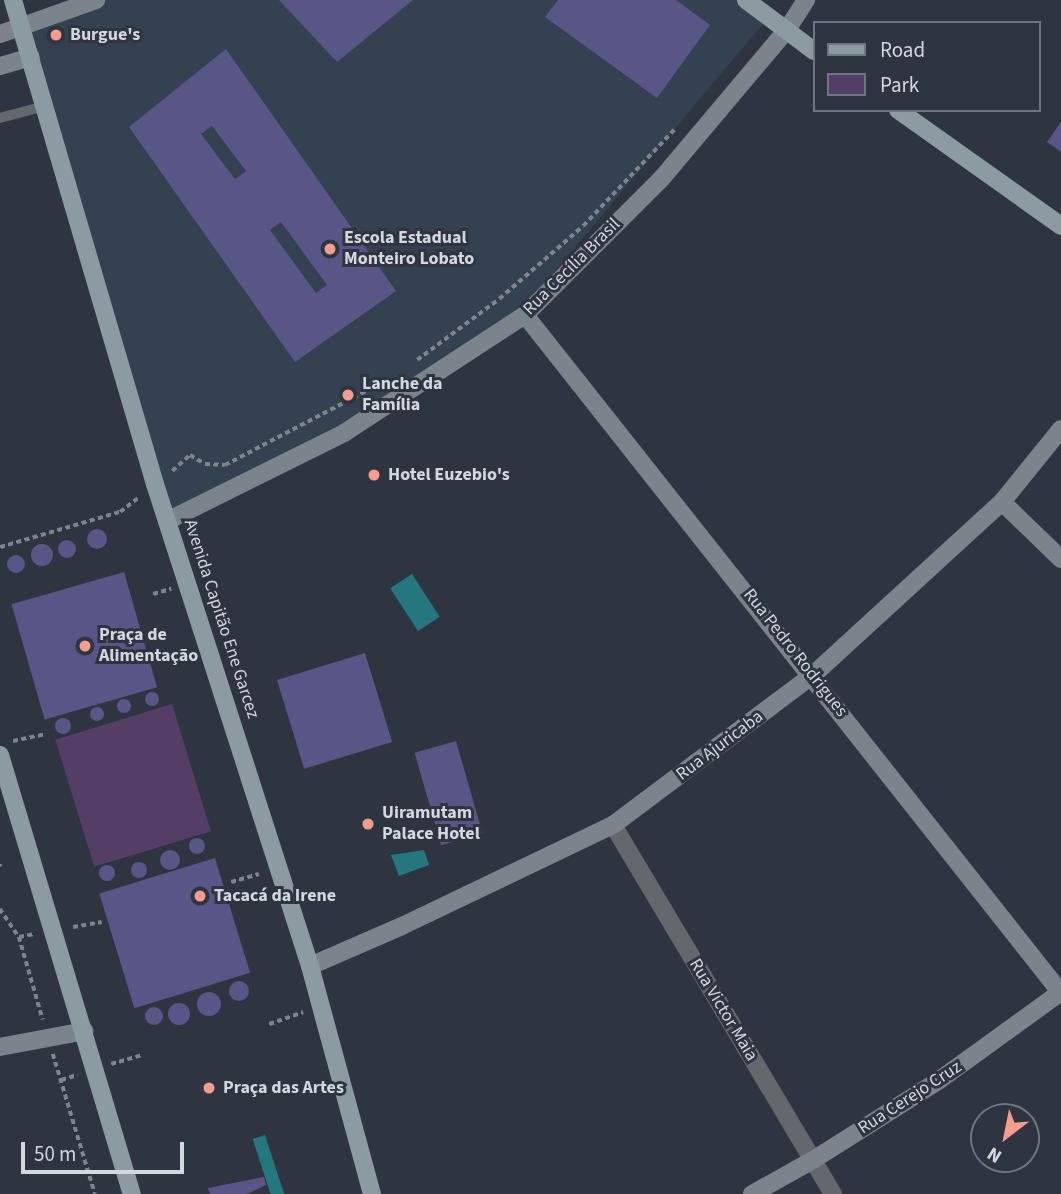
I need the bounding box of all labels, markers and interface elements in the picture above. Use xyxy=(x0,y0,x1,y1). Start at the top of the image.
legend xyxy=(813,21,1040,112)
place label: Burgue's xyxy=(70,24,140,46)
marker: Burgue's xyxy=(48,27,64,43)
text: Road xyxy=(880,35,925,65)
text: Park xyxy=(880,70,919,100)
street label: Rua Cecília Brasil xyxy=(519,214,625,320)
place label: Escola Estadual Monteiro Lobato xyxy=(344,228,474,270)
marker: Escola Estadual Monteiro Lobato xyxy=(322,241,338,257)
place label: Lanche da Família xyxy=(362,374,443,416)
marker: Lanche da Família xyxy=(340,387,356,403)
place label: Hotel Euzebio's xyxy=(388,464,510,486)
marker: Hotel Euzebio's xyxy=(366,467,382,483)
street label: Avenida Capitão Ene Garcez xyxy=(179,517,263,721)
street label: Rua Pedro Rodrigues xyxy=(738,585,852,721)
place label: Praça de Alimentação xyxy=(99,625,198,668)
marker: Praça de Alimentação xyxy=(77,638,93,654)
street label: Rua Ajuricaba xyxy=(672,706,768,786)
place label: Uiramutam Palace Hotel xyxy=(382,803,480,846)
marker: Uiramutam Palace Hotel xyxy=(360,816,376,832)
place label: Tacacá da Irene xyxy=(214,885,336,907)
marker: Tacacá da Irene xyxy=(192,888,208,904)
street label: Rua Victor Maia xyxy=(684,955,762,1065)
street label: Rua Cerejo Cruz xyxy=(854,1057,966,1139)
place label: Praça das Artes xyxy=(223,1077,344,1099)
marker: Praça das Artes xyxy=(201,1080,217,1096)
north arrow xyxy=(970,1103,1040,1173)
scale bar xyxy=(24,1128,187,1172)
text: 50 m xyxy=(34,1139,76,1169)
text: N xyxy=(982,1140,1007,1169)

